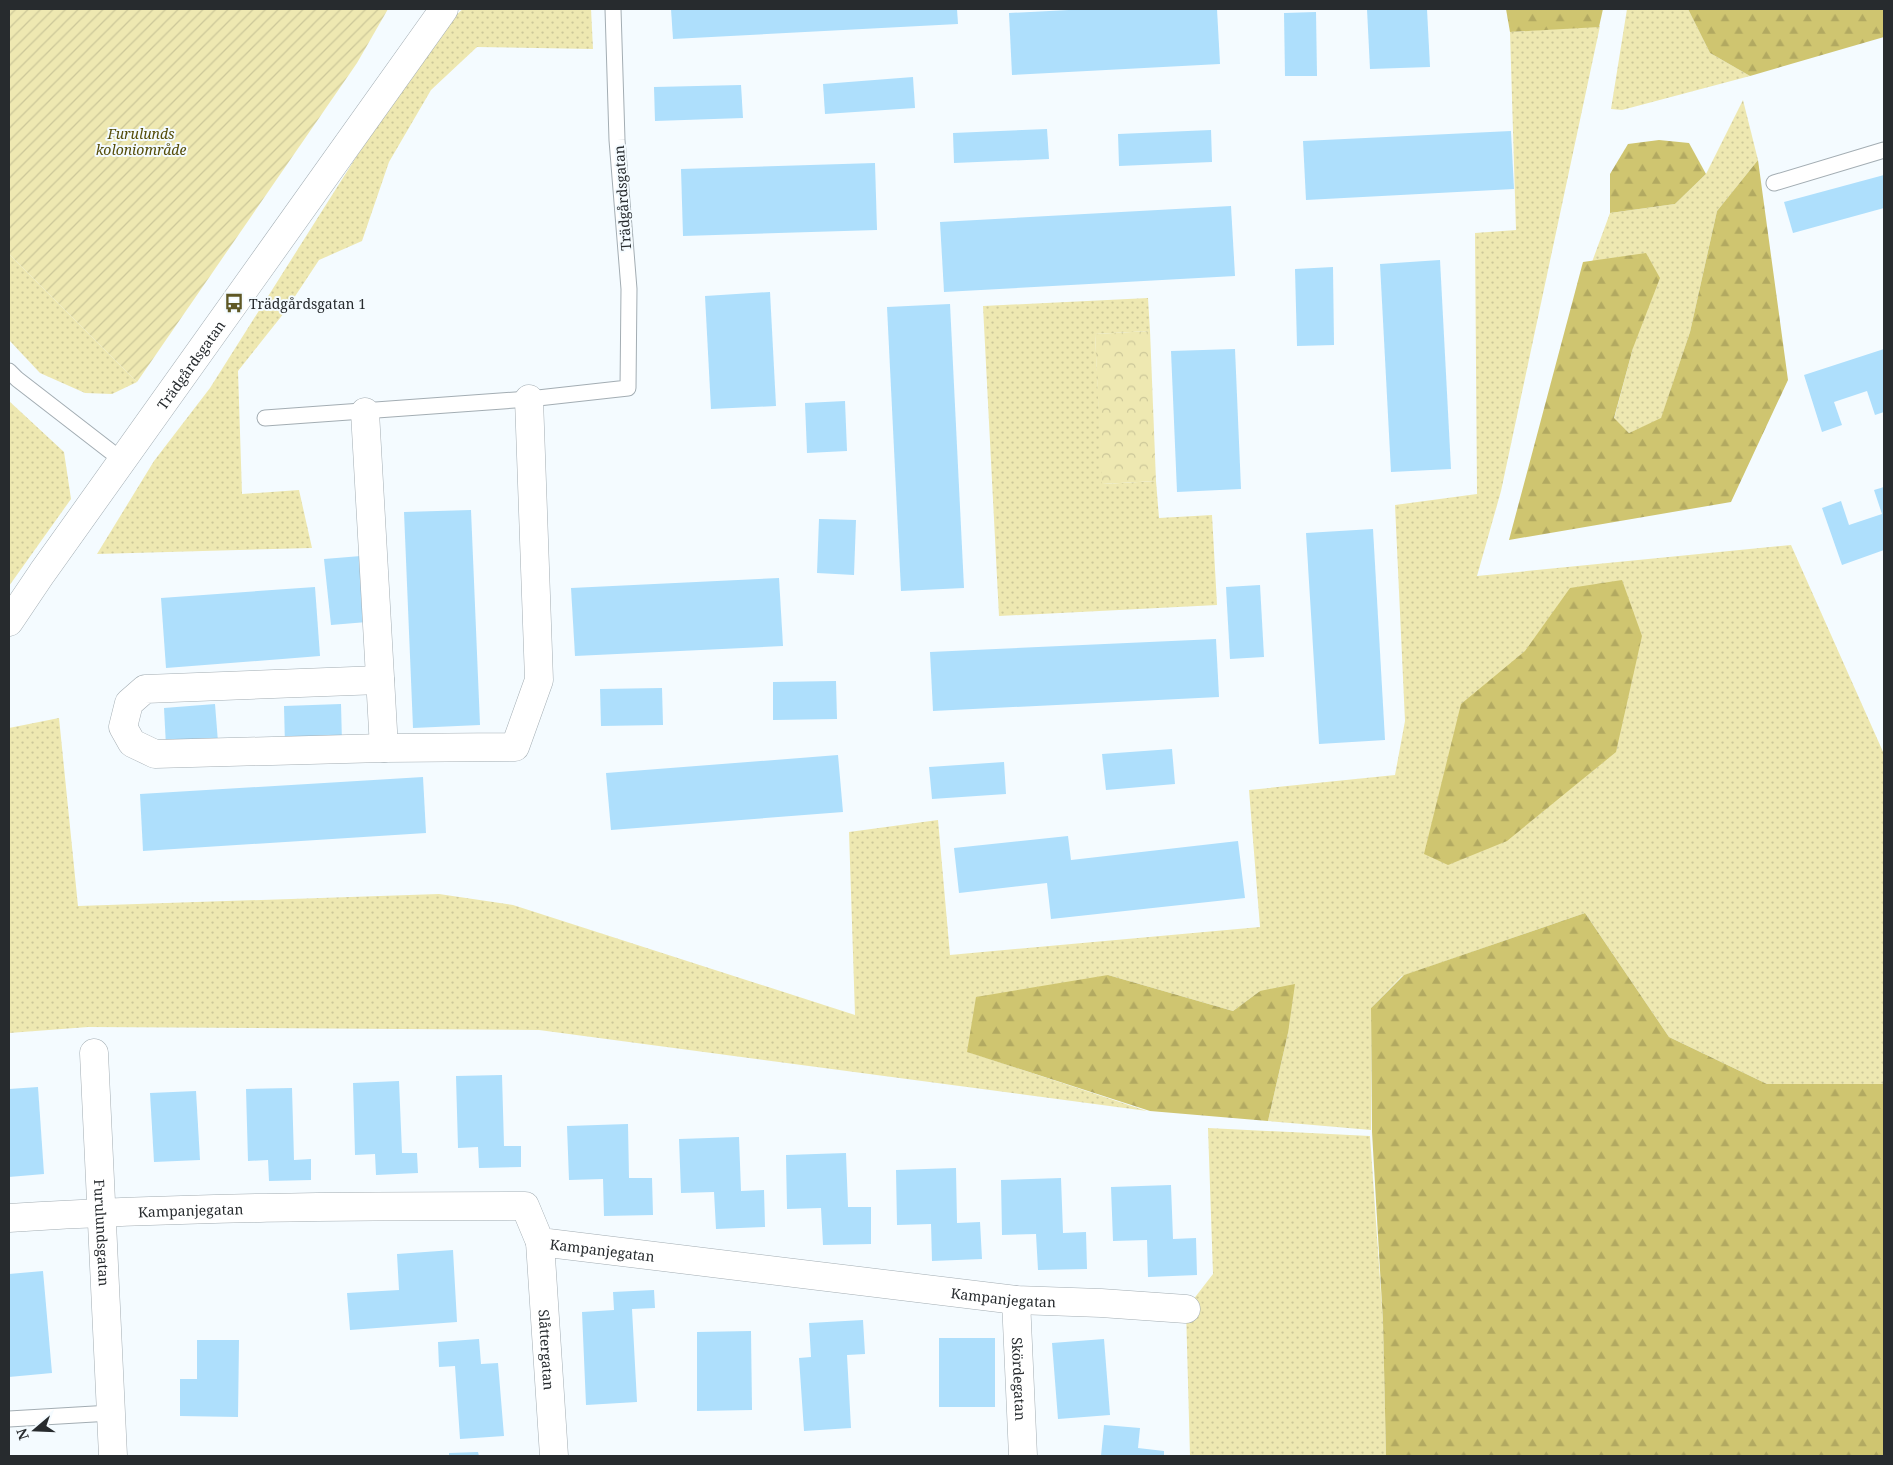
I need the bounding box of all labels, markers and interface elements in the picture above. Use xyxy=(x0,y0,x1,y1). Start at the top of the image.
park label: Furulunds koloniområde xyxy=(96,124,186,159)
street label: Trädgårdsgatan xyxy=(609,145,635,251)
bus stop icon: Trädgårdsgatan 1 xyxy=(223,292,245,314)
place label: Trädgårdsgatan 1 xyxy=(249,294,366,313)
street label: Trädgårdsgatan xyxy=(152,316,229,413)
street label: Furulundsgatan xyxy=(90,1179,114,1287)
street label: Kampanjegatan xyxy=(138,1199,244,1221)
street label: Kampanjegatan xyxy=(549,1234,656,1265)
street label: Kampanjegatan xyxy=(950,1283,1056,1311)
street label: Slåttergatan xyxy=(535,1309,559,1391)
street label: Skördegatan xyxy=(1008,1337,1031,1421)
north arrow xyxy=(10,1405,60,1455)
text: N xyxy=(11,1426,33,1443)

